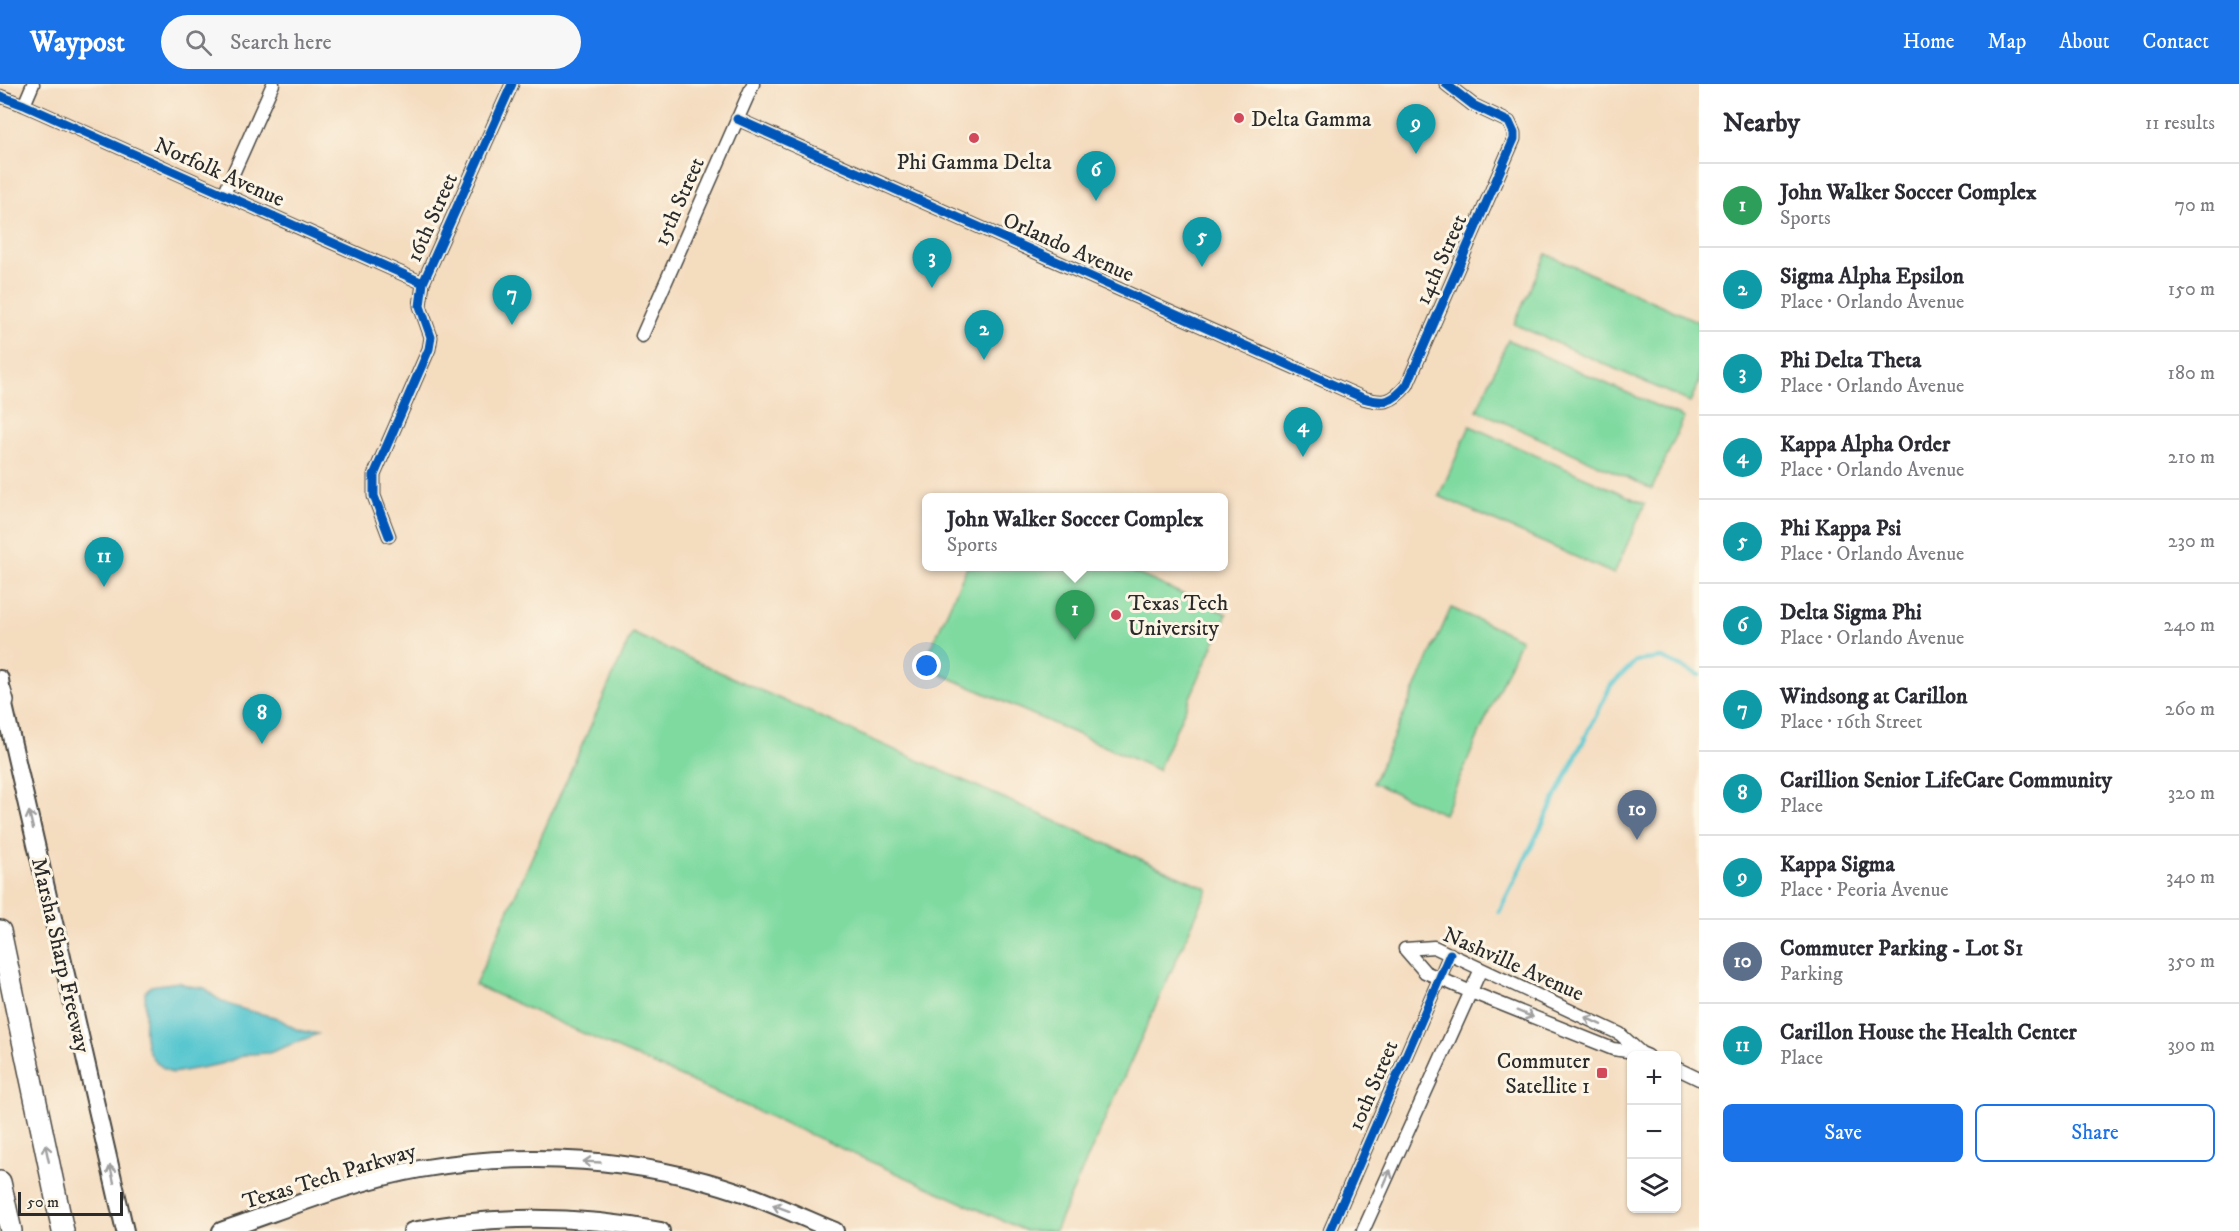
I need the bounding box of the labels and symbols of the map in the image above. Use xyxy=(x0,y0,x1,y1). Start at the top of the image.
pin: 9 xyxy=(1396,104,1436,154)
place label: Delta Gamma xyxy=(1251,106,1372,133)
marker: Delta Gamma xyxy=(1232,111,1246,125)
marker: Phi Gamma Delta xyxy=(967,131,981,145)
street label: Norfolk Avenue xyxy=(150,132,289,213)
place label: Phi Gamma Delta xyxy=(897,149,1052,176)
pin: 6 xyxy=(1076,152,1116,201)
street label: 15th Street xyxy=(648,153,711,250)
street label: 16th Street xyxy=(401,169,464,266)
street label: Orlando Avenue xyxy=(999,206,1138,288)
street label: 14th Street xyxy=(1409,210,1473,309)
pin: 5 xyxy=(1182,218,1222,267)
pin: 3 xyxy=(912,238,952,288)
pin: 7 xyxy=(492,276,532,325)
pin: 2 xyxy=(964,310,1004,360)
pin: 4 xyxy=(1284,408,1322,457)
pin: 11 xyxy=(84,538,124,587)
pin: 1 xyxy=(1056,590,1094,640)
place label: Texas Tech University xyxy=(1128,590,1229,642)
marker: Texas Tech University xyxy=(1109,608,1123,622)
your location xyxy=(912,651,941,680)
pin: 8 xyxy=(242,694,282,744)
pin: 10 xyxy=(1618,790,1656,840)
one-way arrow xyxy=(24,811,36,830)
street label: Marsha Sharp Freeway xyxy=(25,855,96,1056)
street label: Nashville Avenue xyxy=(1439,921,1588,1007)
one-way arrow xyxy=(1515,1009,1534,1020)
one-way arrow xyxy=(1584,1015,1602,1026)
street label: 10th Street xyxy=(1342,1037,1404,1135)
place label: Commuter Satellite 1 xyxy=(1497,1048,1591,1100)
marker: Commuter Satellite 1 xyxy=(1595,1066,1609,1080)
street label: Texas Tech Parkway xyxy=(239,1137,420,1216)
one-way arrow xyxy=(41,1144,52,1163)
one-way arrow xyxy=(583,1157,603,1168)
one-way arrow xyxy=(106,1165,118,1184)
one-way arrow xyxy=(1382,1169,1393,1187)
scale bar xyxy=(18,1189,123,1216)
one-way arrow xyxy=(772,1202,791,1213)

